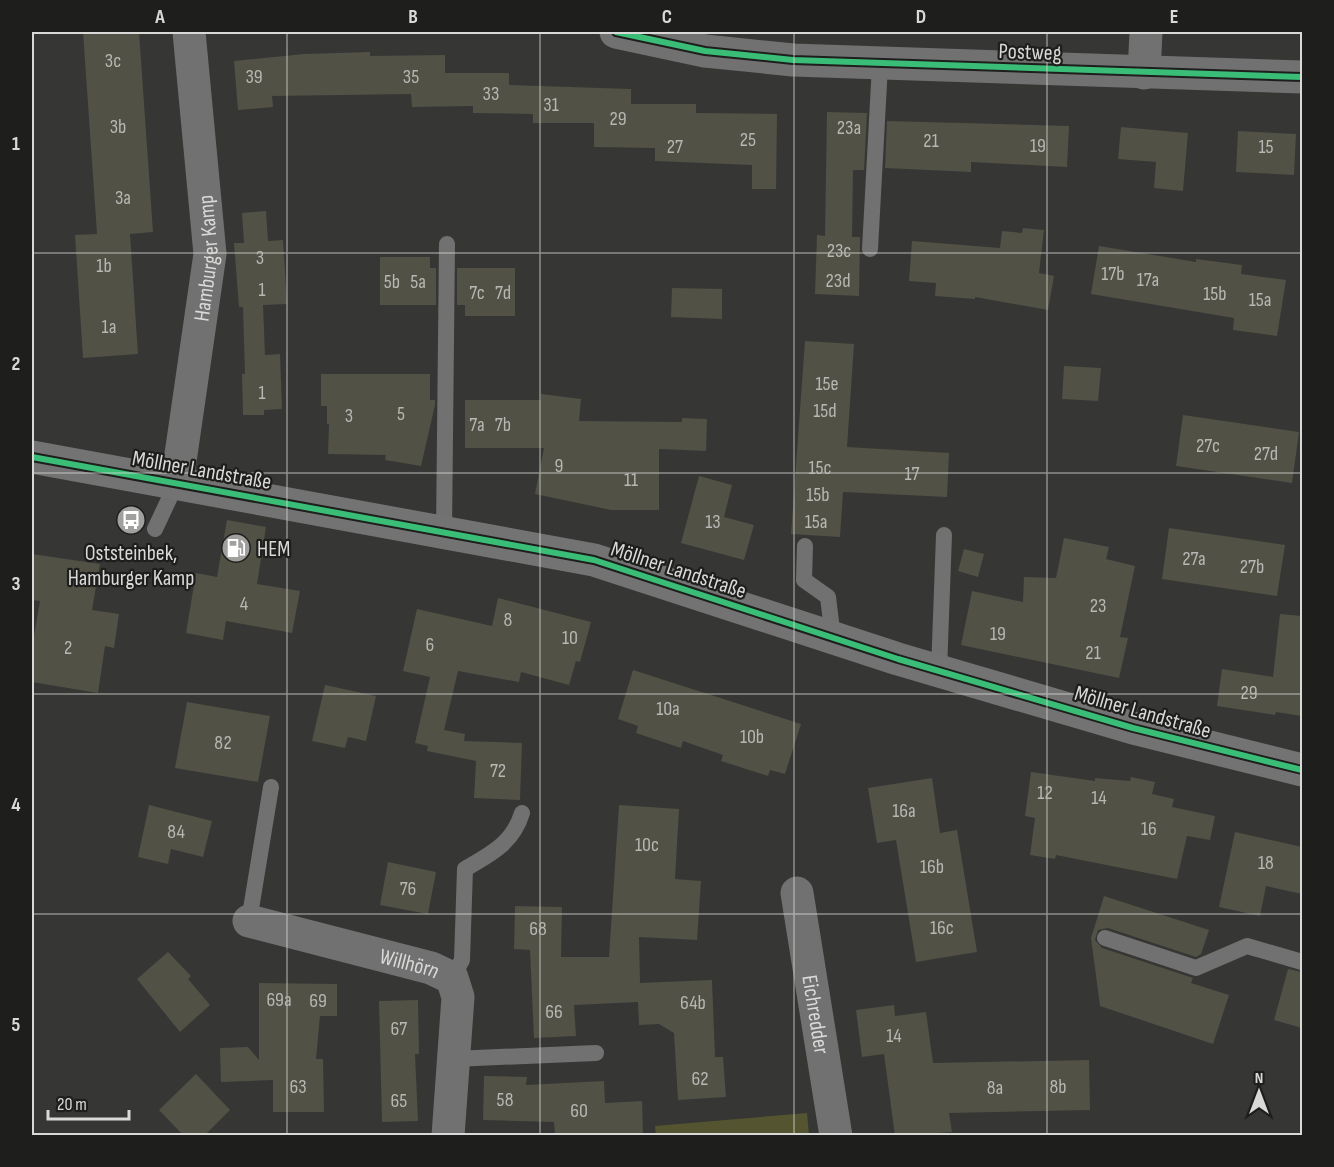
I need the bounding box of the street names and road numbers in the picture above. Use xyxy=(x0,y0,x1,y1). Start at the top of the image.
street label: Postweg xyxy=(998,38,1062,67)
street label: Hamburger Kamp xyxy=(188,194,225,323)
street label: Möllner Landstraße xyxy=(130,445,273,496)
street label: Möllner Landstraße xyxy=(607,536,750,605)
street label: Möllner Landstraße xyxy=(1071,680,1214,745)
street label: Willhörn xyxy=(376,943,444,985)
street label: Eichredder xyxy=(795,973,835,1056)

